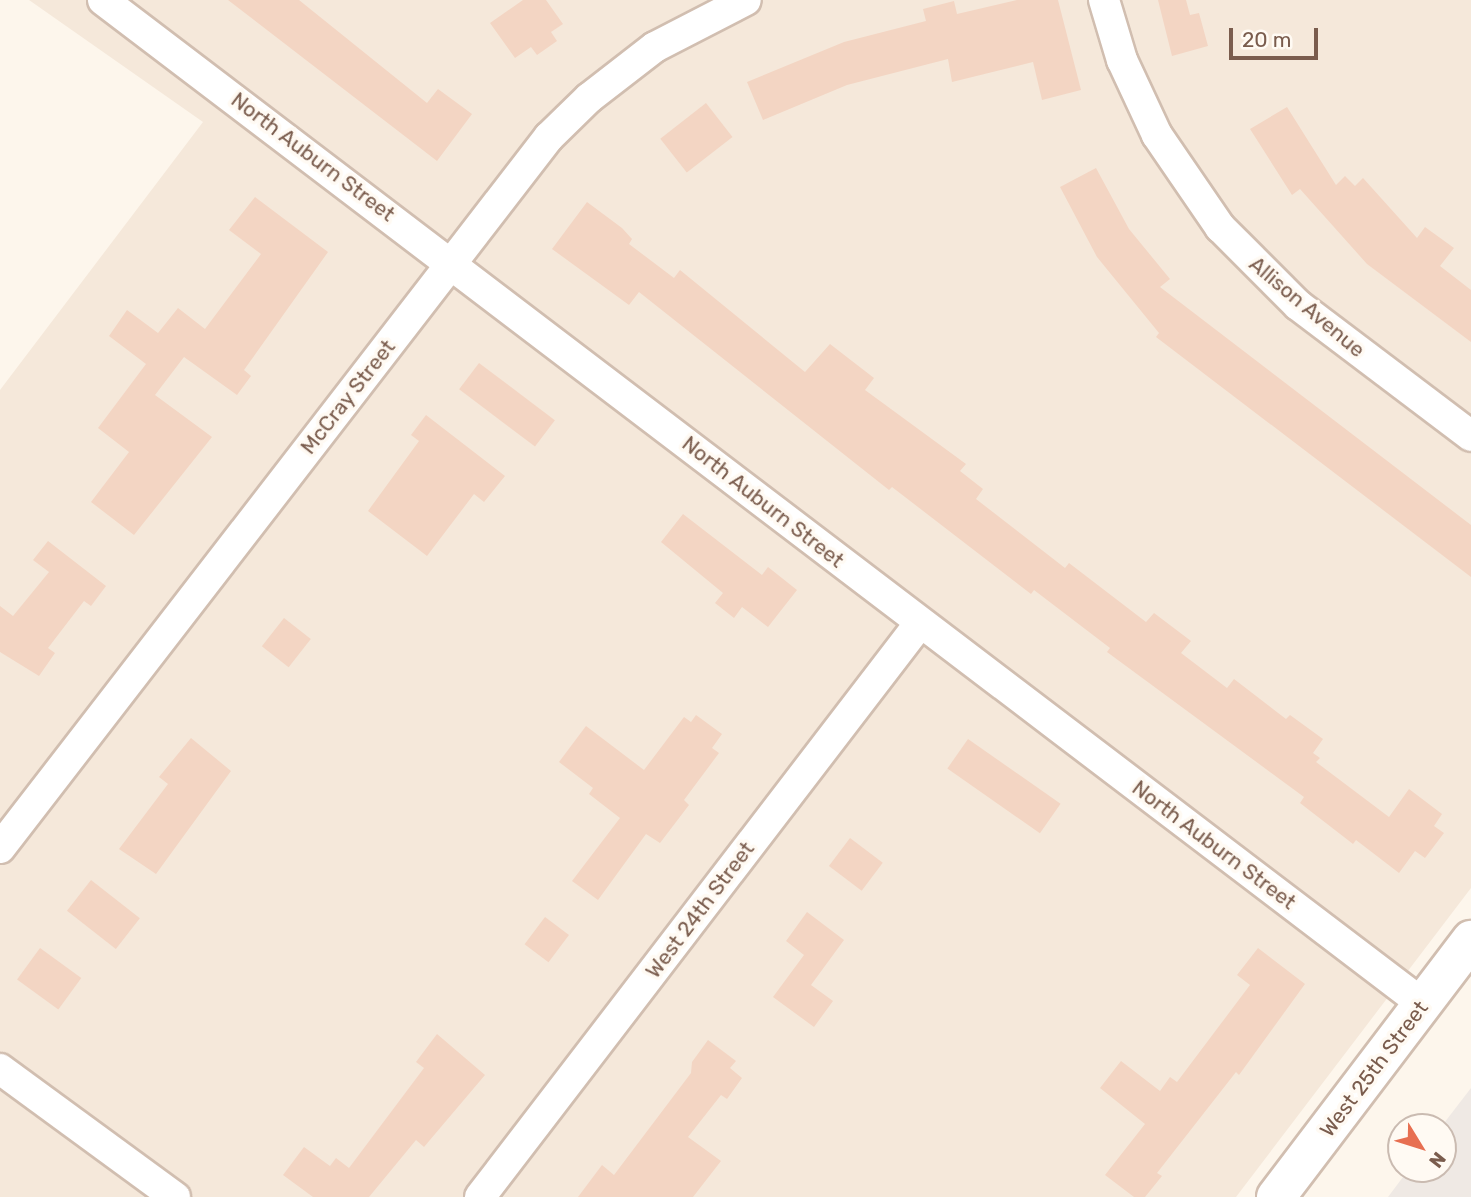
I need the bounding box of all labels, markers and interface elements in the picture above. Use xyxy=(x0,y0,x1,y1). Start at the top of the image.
scale bar xyxy=(1233,14,1322,58)
text: 20 m xyxy=(1242,27,1291,52)
street label: North Auburn Street xyxy=(226,87,400,227)
street label: Allison Avenue xyxy=(1244,251,1370,363)
street label: McCray Street xyxy=(295,335,401,459)
street label: North Auburn Street xyxy=(677,431,849,573)
street label: North Auburn Street xyxy=(1127,775,1301,915)
street label: West 24th Street xyxy=(641,837,759,983)
street label: West 25th Street xyxy=(1315,996,1433,1142)
north arrow xyxy=(1387,1113,1457,1183)
text: N xyxy=(1424,1148,1451,1172)

